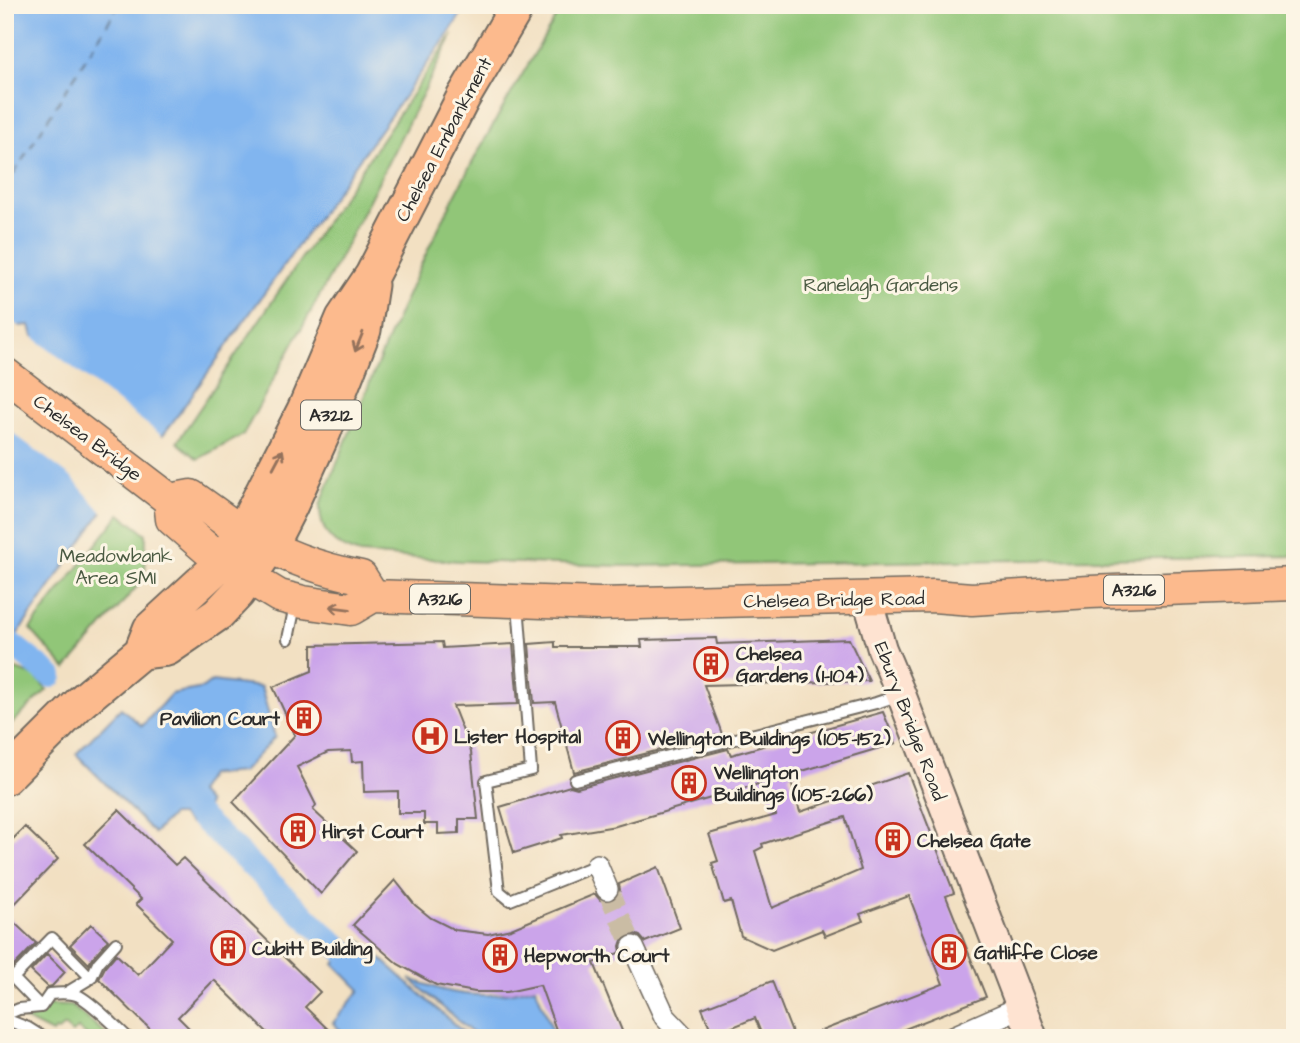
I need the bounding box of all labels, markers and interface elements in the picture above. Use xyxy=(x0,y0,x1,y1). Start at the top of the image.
street label: Chelsea Embankment xyxy=(389,52,499,227)
park label: Ranelagh Gardens xyxy=(804,272,958,300)
one-way arrow xyxy=(352,330,365,352)
street label: Chelsea Bridge xyxy=(26,388,147,489)
road number: A3212 xyxy=(301,400,361,430)
one-way arrow xyxy=(271,450,285,470)
park label: Meadowbank Area SMI xyxy=(60,543,173,592)
road number: A3216 xyxy=(1104,576,1164,604)
road number: A3216 xyxy=(410,584,470,614)
street label: Chelsea Bridge Road xyxy=(743,585,925,617)
one-way arrow xyxy=(329,601,352,614)
street label: Ebury Bridge Road xyxy=(866,638,952,805)
place label: Chelsea Gardens (1-104) xyxy=(736,641,864,690)
building icon: Chelsea Gardens (1-104) xyxy=(692,645,730,683)
building icon: Pavilion Court xyxy=(285,699,323,737)
place label: Pavilion Court xyxy=(160,706,280,733)
hospital icon: Lister Hospital xyxy=(411,717,449,755)
building icon: Wellington Buildings (105-152) xyxy=(604,719,642,757)
place label: Lister Hospital xyxy=(454,724,581,751)
place label: Wellington Buildings (105-152) xyxy=(647,726,891,754)
place label: Wellington Buildings (105-266) xyxy=(713,760,873,810)
building icon: Wellington Buildings (105-266) xyxy=(670,764,708,802)
building icon: Hirst Court xyxy=(279,812,317,850)
place label: Hirst Court xyxy=(322,819,424,846)
building icon: Chelsea Gate xyxy=(874,821,912,859)
place label: Chelsea Gate xyxy=(917,828,1032,855)
building icon: Cubitt Building xyxy=(209,929,247,967)
building icon: Gatliffe Close xyxy=(930,933,968,971)
place label: Cubitt Building xyxy=(252,936,373,964)
building icon: Hepworth Court xyxy=(481,936,519,974)
place label: Gatliffe Close xyxy=(974,940,1098,967)
place label: Hepworth Court xyxy=(524,943,670,970)

